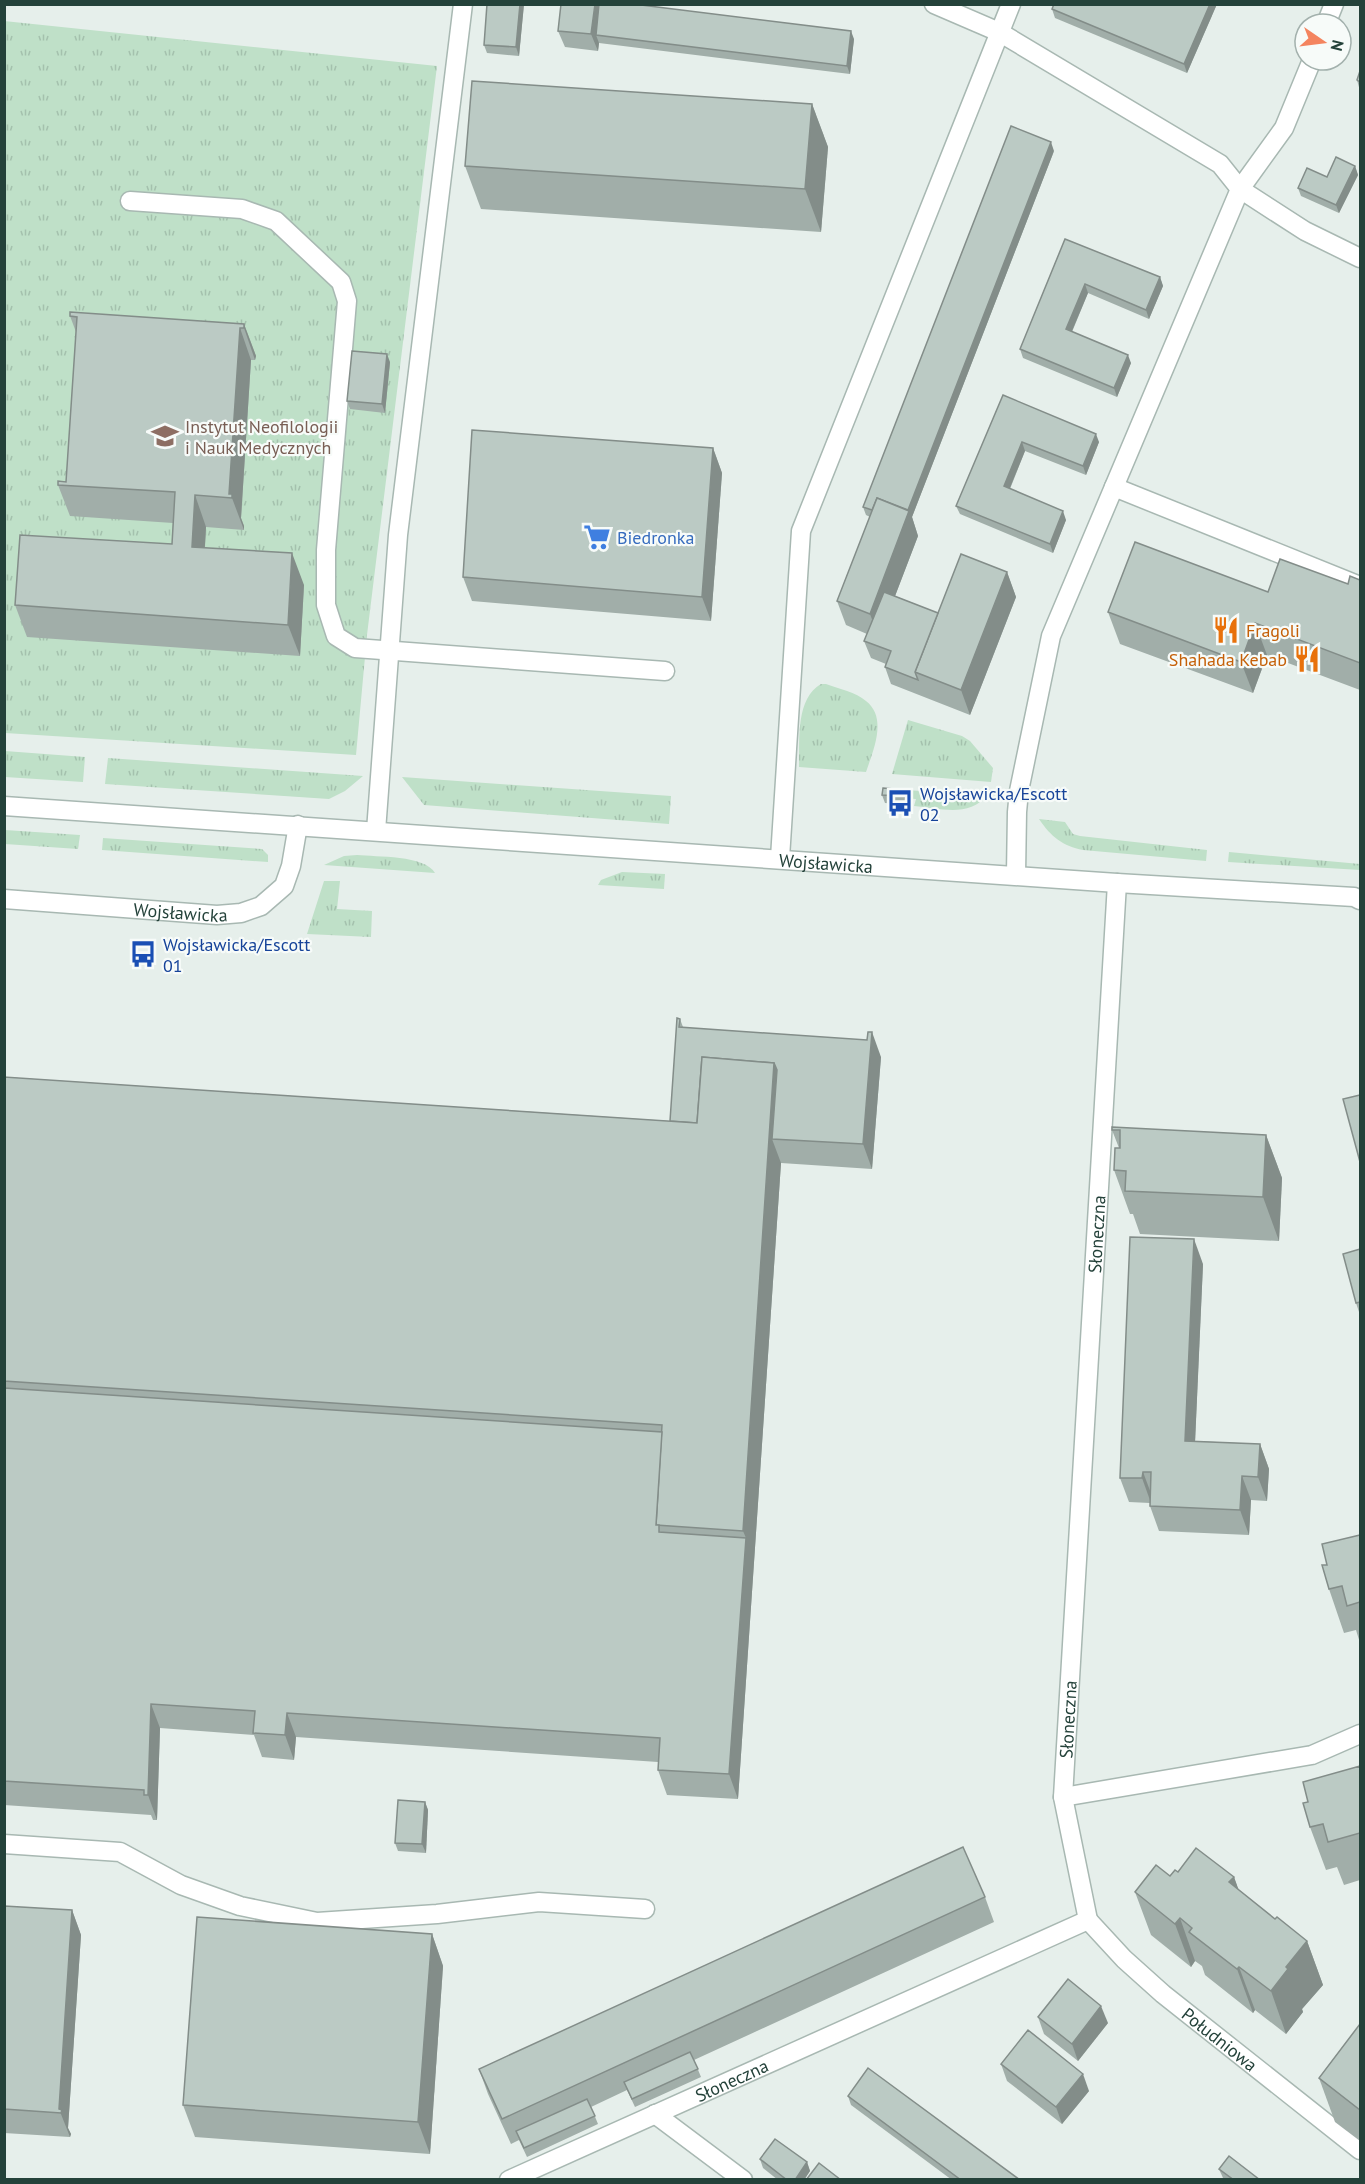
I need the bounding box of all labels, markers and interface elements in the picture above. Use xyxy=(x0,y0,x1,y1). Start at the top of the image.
north arrow xyxy=(1293,12,1353,72)
text: N xyxy=(1327,38,1349,53)
place label: Instytut Neofilologii i Nauk Medycznych xyxy=(185,415,338,459)
school or university icon: Instytut Neofilologii i Nauk Medycznych xyxy=(150,421,180,451)
supermarket icon: Biedronka xyxy=(582,522,612,552)
place label: Biedronka xyxy=(617,526,694,549)
restaurant icon: Fragoli xyxy=(1211,615,1241,645)
place label: Fragoli xyxy=(1246,619,1300,642)
restaurant icon: Shahada Kebab xyxy=(1292,644,1322,674)
place label: Shahada Kebab xyxy=(1169,648,1287,671)
place label: Wojsławicka/Escott 02 xyxy=(920,782,1067,826)
bus stop icon: Wojsławicka/Escott 02 xyxy=(885,788,915,818)
street label: Wojsławicka xyxy=(778,848,874,878)
street label: Wojsławicka xyxy=(133,897,228,927)
place label: Wojsławicka/Escott 01 xyxy=(163,933,310,977)
bus stop icon: Wojsławicka/Escott 01 xyxy=(128,939,158,969)
street label: Słoneczna xyxy=(1082,1195,1110,1274)
street label: Słoneczna xyxy=(1054,1680,1081,1759)
street label: Południowa xyxy=(1177,2002,1262,2076)
street label: Słoneczna xyxy=(691,2054,772,2107)

